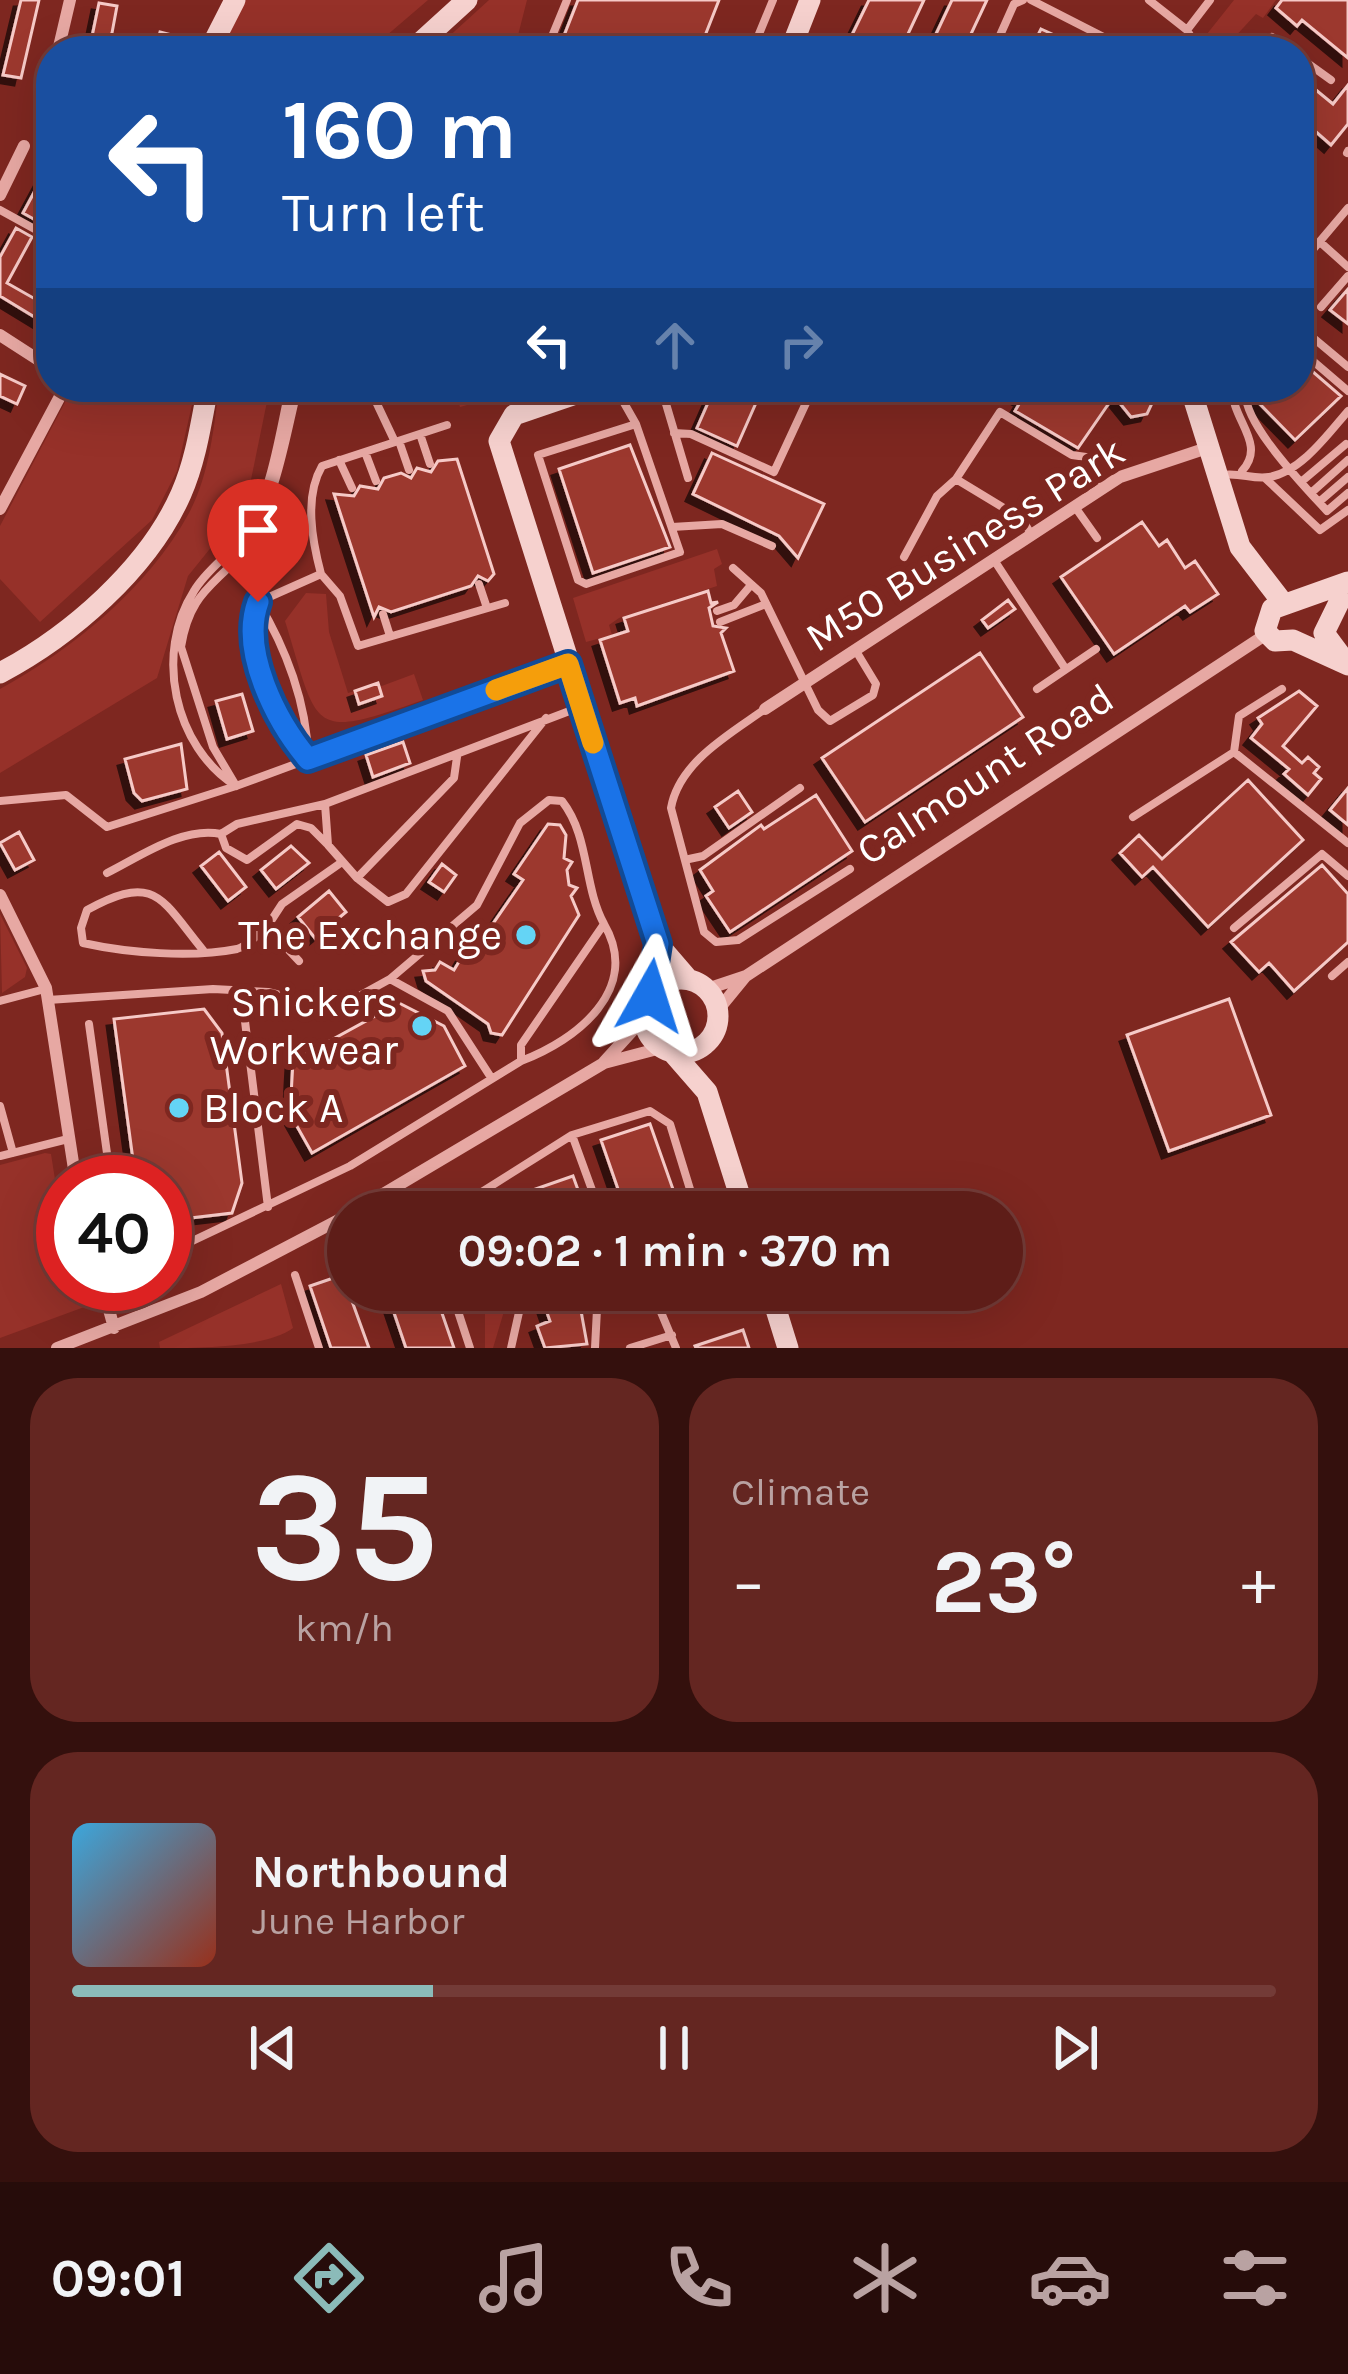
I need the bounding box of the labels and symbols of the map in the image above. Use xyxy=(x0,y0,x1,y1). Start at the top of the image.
street label: M50 Business Park xyxy=(796,426,1134,662)
pin xyxy=(207,479,309,602)
street label: Calmount Road xyxy=(847,672,1123,876)
place label: The Exchange xyxy=(238,910,502,960)
marker: The Exchange xyxy=(513,922,539,948)
position arrow xyxy=(587,933,713,1059)
place label: Snickers Workwear xyxy=(210,977,399,1075)
marker: Snickers Workwear xyxy=(409,1013,435,1039)
place label: Block A xyxy=(203,1083,343,1133)
marker: Block A xyxy=(166,1095,192,1121)
speed limit sign: 40 xyxy=(36,1155,192,1311)

